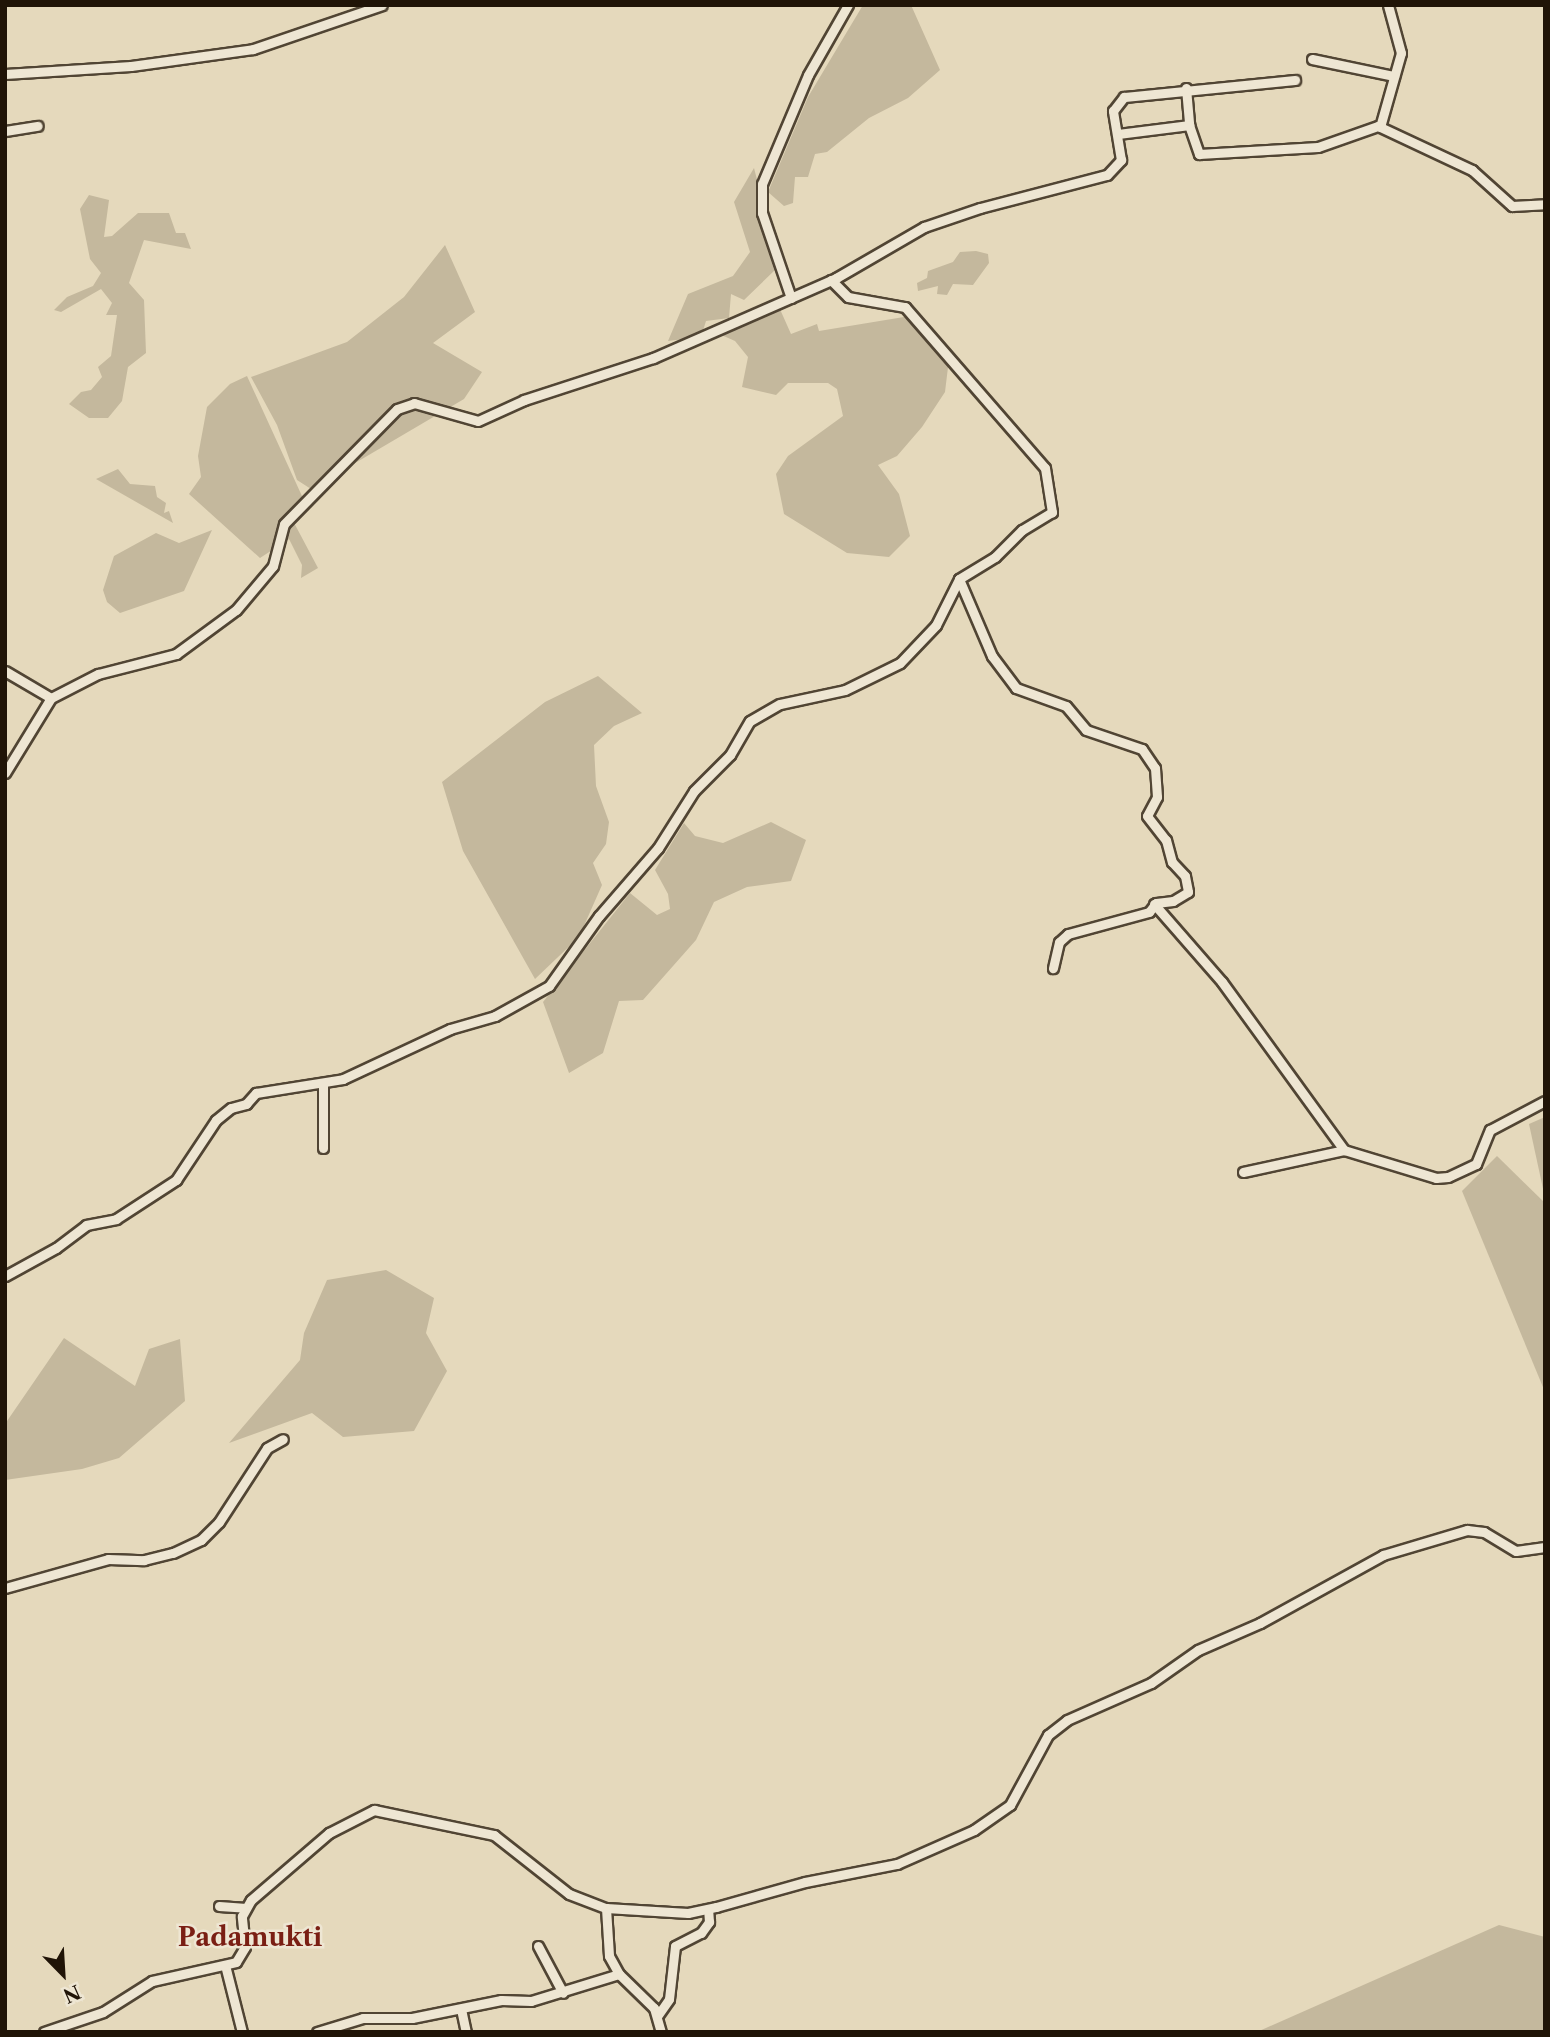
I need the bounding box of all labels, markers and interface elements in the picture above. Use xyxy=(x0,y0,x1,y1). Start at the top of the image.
district label: Padamukti xyxy=(178,1922,322,1954)
north arrow xyxy=(28,1939,98,2009)
text: N xyxy=(60,1980,84,2008)

